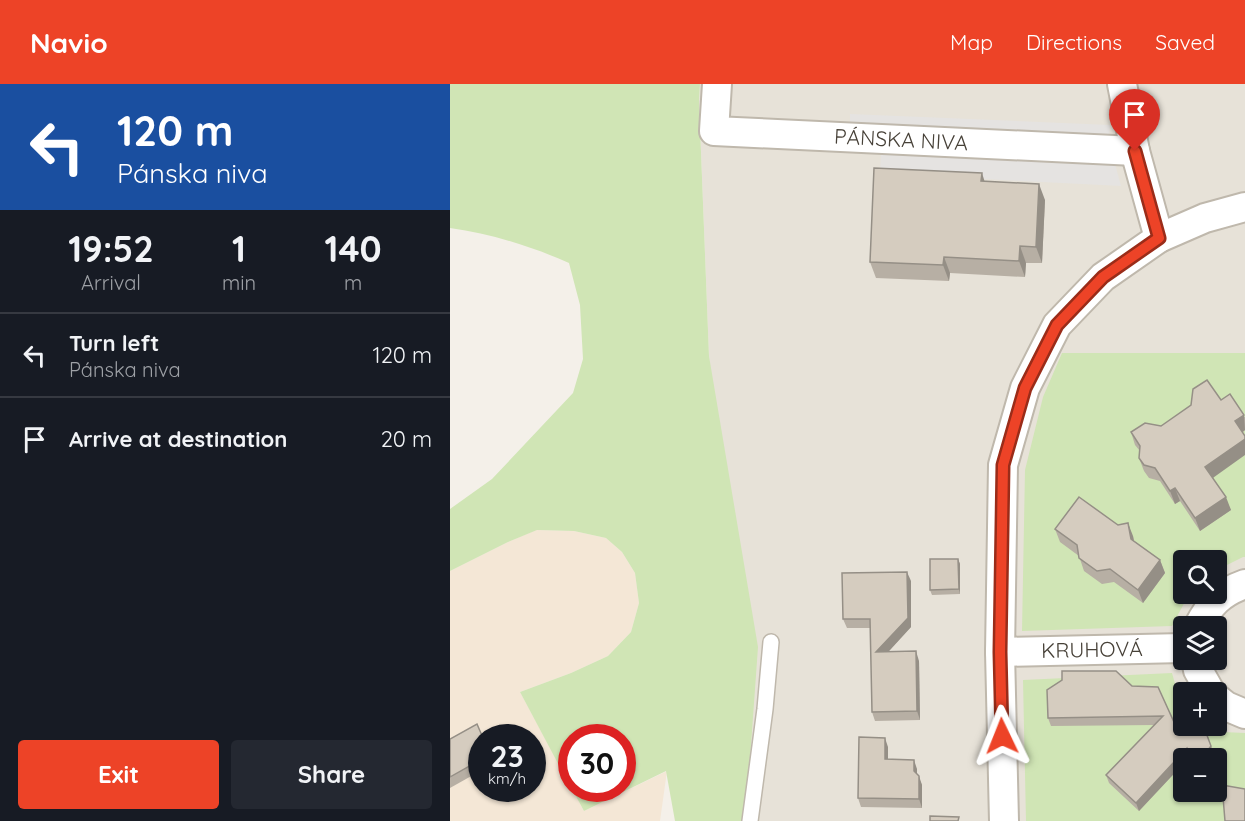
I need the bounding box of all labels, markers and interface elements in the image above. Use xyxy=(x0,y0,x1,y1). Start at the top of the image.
text: Navio xyxy=(30,25,108,60)
text: Map xyxy=(950,29,993,55)
text: Directions xyxy=(1026,29,1122,55)
text: Saved xyxy=(1155,29,1215,55)
pin xyxy=(1109,89,1160,151)
icon: arrive xyxy=(1118,98,1151,131)
text: 120 m xyxy=(117,104,234,157)
icon: left xyxy=(18,108,96,186)
street label: PÁNSKA NIVA xyxy=(833,123,969,155)
text: Pánska niva xyxy=(117,156,268,190)
text: 19:52 xyxy=(68,226,154,271)
text: 1 xyxy=(232,226,246,271)
text: 140 xyxy=(324,226,382,271)
text: Arrival xyxy=(81,270,141,295)
text: min xyxy=(222,270,256,295)
text: m xyxy=(344,270,362,295)
text: Turn left xyxy=(69,329,159,357)
icon: left xyxy=(18,339,51,372)
text: 120 m xyxy=(373,341,432,369)
text: Pánska niva xyxy=(69,357,181,382)
icon: arrive xyxy=(18,423,51,456)
text: Arrive at destination xyxy=(69,425,287,453)
text: 20 m xyxy=(381,425,432,453)
map controls xyxy=(1173,550,1227,802)
button: search xyxy=(1173,550,1227,604)
button: layers xyxy=(1173,616,1227,670)
street label: KRUHOVÁ xyxy=(1041,635,1143,663)
button: + xyxy=(1173,682,1227,736)
position arrow xyxy=(970,704,1034,768)
speed limit sign: 30 xyxy=(558,724,636,802)
text: 23 xyxy=(490,737,524,775)
button: Exit xyxy=(18,740,219,809)
button: Share xyxy=(231,740,432,809)
button: − xyxy=(1173,748,1227,802)
text: km/h xyxy=(488,769,526,788)

